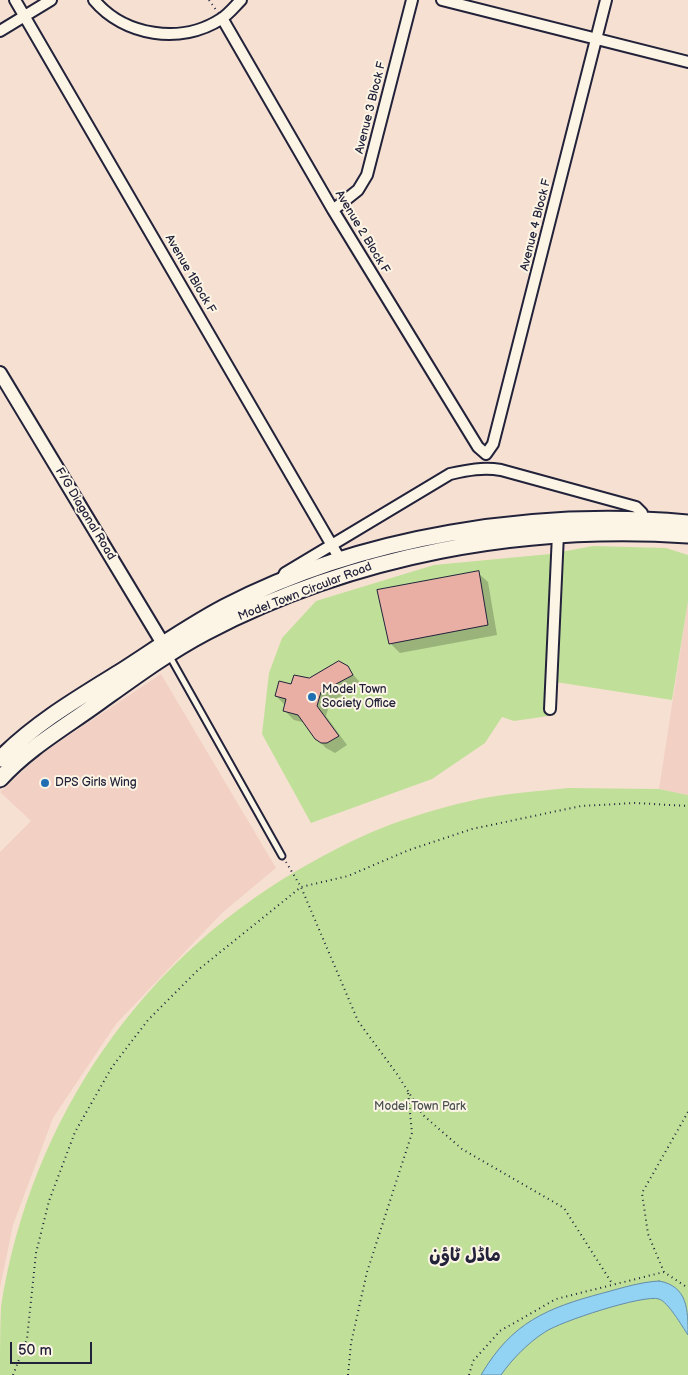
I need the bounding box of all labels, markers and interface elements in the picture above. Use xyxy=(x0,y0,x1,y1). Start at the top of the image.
street label: Avenue 3 Block F xyxy=(353,60,389,156)
street label: Avenue 4 Block F xyxy=(518,177,554,273)
street label: Avenue 2 Block F xyxy=(332,188,392,276)
street label: Avenue 1Block F xyxy=(162,232,218,316)
street label: F/G Diagonal Road xyxy=(52,465,118,563)
street label: Model Town Circular Road xyxy=(236,560,374,624)
place label: Model Town Society Office xyxy=(322,683,396,711)
marker: Model Town Society Office xyxy=(306,691,318,703)
place label: DPS Girls Wing xyxy=(55,776,137,790)
marker: DPS Girls Wing xyxy=(39,777,51,789)
park label: Model Town Park xyxy=(374,1100,466,1114)
district label: ماڈل ٹاؤن xyxy=(429,1245,501,1267)
scale bar xyxy=(12,1332,95,1364)
text: 50 m xyxy=(18,1341,52,1360)

